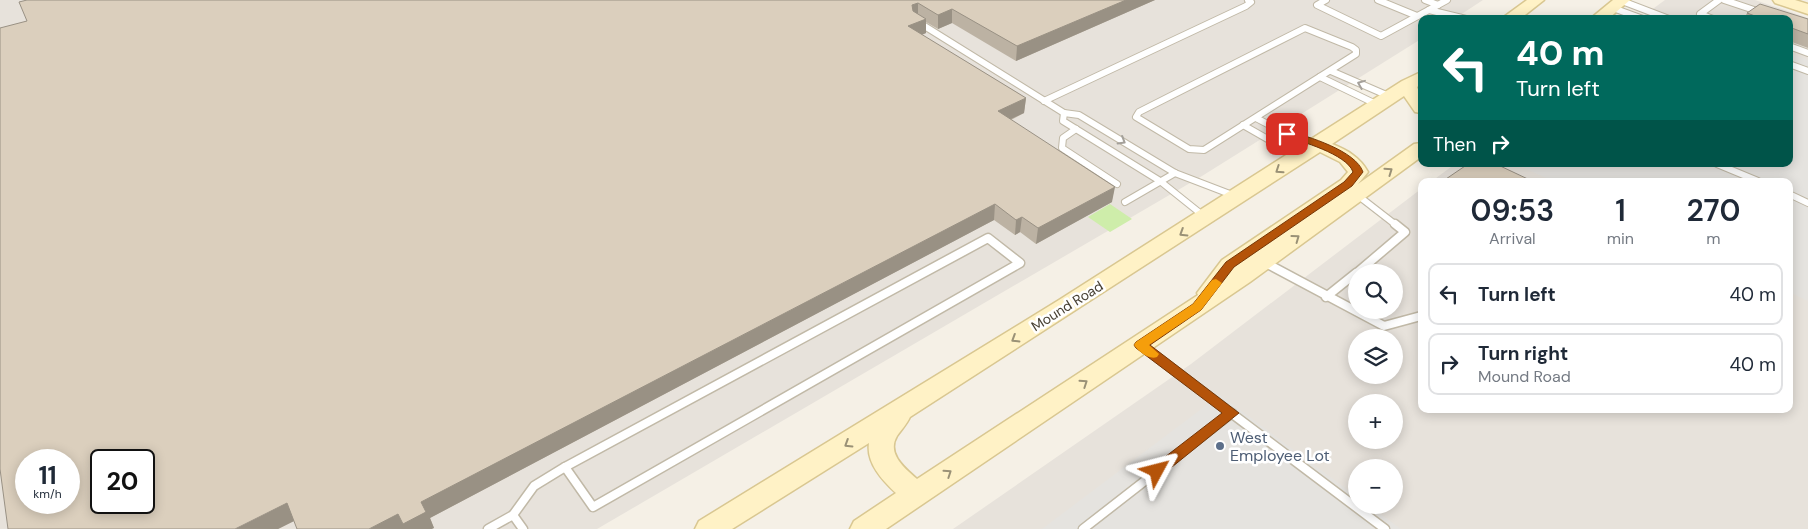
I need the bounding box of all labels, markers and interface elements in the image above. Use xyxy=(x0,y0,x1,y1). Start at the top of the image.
text: 40 m xyxy=(1516,30,1605,76)
icon: left xyxy=(1433,35,1498,100)
text: Turn left xyxy=(1516,74,1600,103)
one-way arrow xyxy=(1357,80,1366,91)
pin xyxy=(1266,113,1308,155)
icon: arrive xyxy=(1273,120,1301,148)
icon: right xyxy=(1486,130,1514,158)
text: Then xyxy=(1433,132,1476,157)
one-way arrow xyxy=(1117,135,1126,145)
one-way arrow xyxy=(1276,164,1285,173)
one-way arrow xyxy=(1383,168,1392,177)
text: 09:53 xyxy=(1471,191,1554,230)
text: 1 xyxy=(1615,191,1626,230)
text: 270 xyxy=(1687,191,1740,230)
one-way arrow xyxy=(1180,226,1189,236)
text: Arrival xyxy=(1489,228,1536,249)
text: min xyxy=(1607,228,1634,249)
text: m xyxy=(1706,228,1721,249)
one-way arrow xyxy=(1290,235,1300,244)
map controls xyxy=(1348,264,1403,514)
button: search xyxy=(1348,264,1403,319)
street label: Mound Road xyxy=(1028,277,1106,335)
icon: left xyxy=(1435,280,1463,308)
text: Turn left xyxy=(1478,282,1556,307)
text: 40 m xyxy=(1729,282,1776,307)
button: layers xyxy=(1348,329,1403,384)
one-way arrow xyxy=(1012,333,1021,342)
text: Turn right xyxy=(1478,341,1568,366)
icon: right xyxy=(1435,350,1463,378)
text: 40 m xyxy=(1729,352,1776,377)
text: Mound Road xyxy=(1478,366,1571,387)
one-way arrow xyxy=(1078,379,1087,389)
button: + xyxy=(1348,394,1403,449)
place label: West Employee Lot xyxy=(1230,427,1330,466)
one-way arrow xyxy=(844,437,853,447)
marker: West Employee Lot xyxy=(1214,440,1226,452)
position arrow xyxy=(1130,444,1182,496)
speed limit sign: 20 xyxy=(90,449,155,514)
text: 11 xyxy=(38,459,57,492)
button: − xyxy=(1348,459,1403,514)
one-way arrow xyxy=(943,469,952,479)
text: km/h xyxy=(33,486,62,502)

